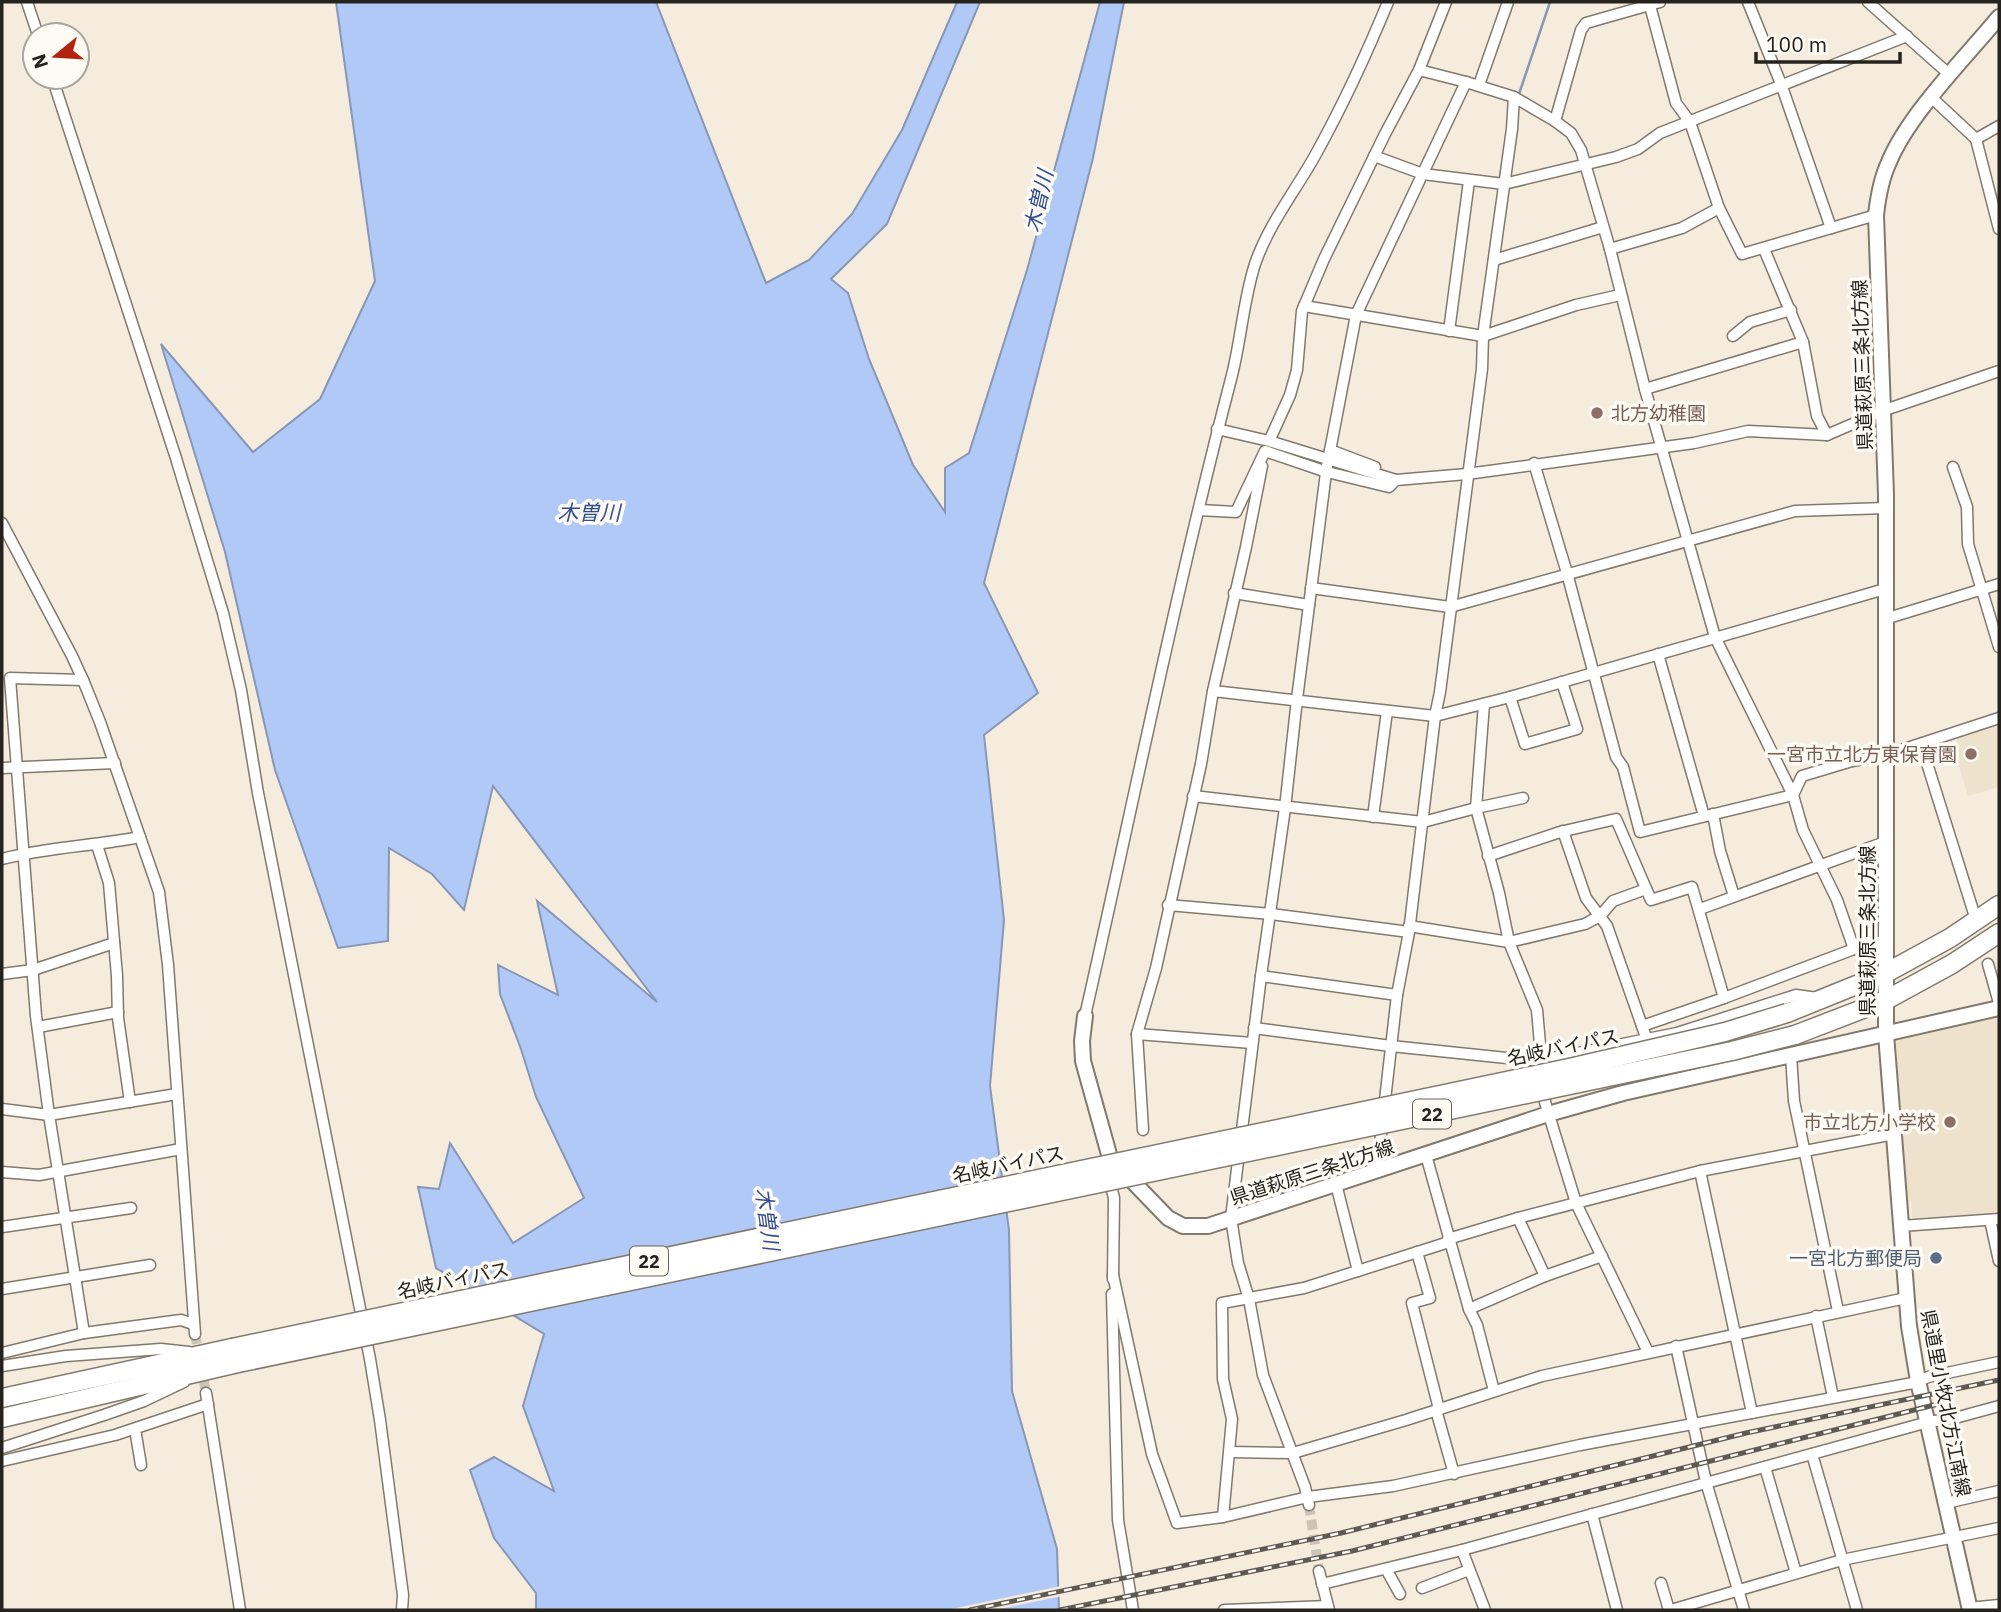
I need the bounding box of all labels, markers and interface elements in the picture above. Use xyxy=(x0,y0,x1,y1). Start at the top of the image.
north arrow xyxy=(21,21,91,91)
scale bar xyxy=(1756,21,1899,65)
text: 100 m xyxy=(1766,30,1827,58)
text: N xyxy=(26,51,53,72)
water label: 木曽川 xyxy=(1017,165,1059,235)
street label: 県道萩原三条北方線 xyxy=(1847,279,1877,451)
place label: 北方幼稚園 xyxy=(1611,401,1706,425)
marker: 北方幼稚園 xyxy=(1589,405,1605,421)
water label: 木曽川 xyxy=(558,498,622,526)
place label: 一宮市立北方東保育園 xyxy=(1767,742,1957,766)
marker: 一宮市立北方東保育園 xyxy=(1963,746,1979,762)
street label: 県道萩原三条北方線 xyxy=(1855,845,1879,1017)
street label: 名岐バイパス xyxy=(1505,1023,1621,1071)
road number: 22 xyxy=(1413,1100,1451,1128)
place label: 市立北方小学校 xyxy=(1803,1110,1936,1134)
marker: 市立北方小学校 xyxy=(1942,1114,1958,1130)
street label: 県道萩原三条北方線 xyxy=(1227,1134,1397,1210)
street label: 名岐バイパス xyxy=(950,1140,1066,1188)
water label: 木曽川 xyxy=(750,1186,787,1254)
road number: 22 xyxy=(630,1246,668,1276)
place label: 一宮北方郵便局 xyxy=(1789,1246,1922,1270)
marker: 一宮北方郵便局 xyxy=(1928,1250,1944,1266)
street label: 名岐バイパス xyxy=(395,1256,511,1304)
street label: 県道里小牧北方江南線 xyxy=(1916,1307,1976,1499)

